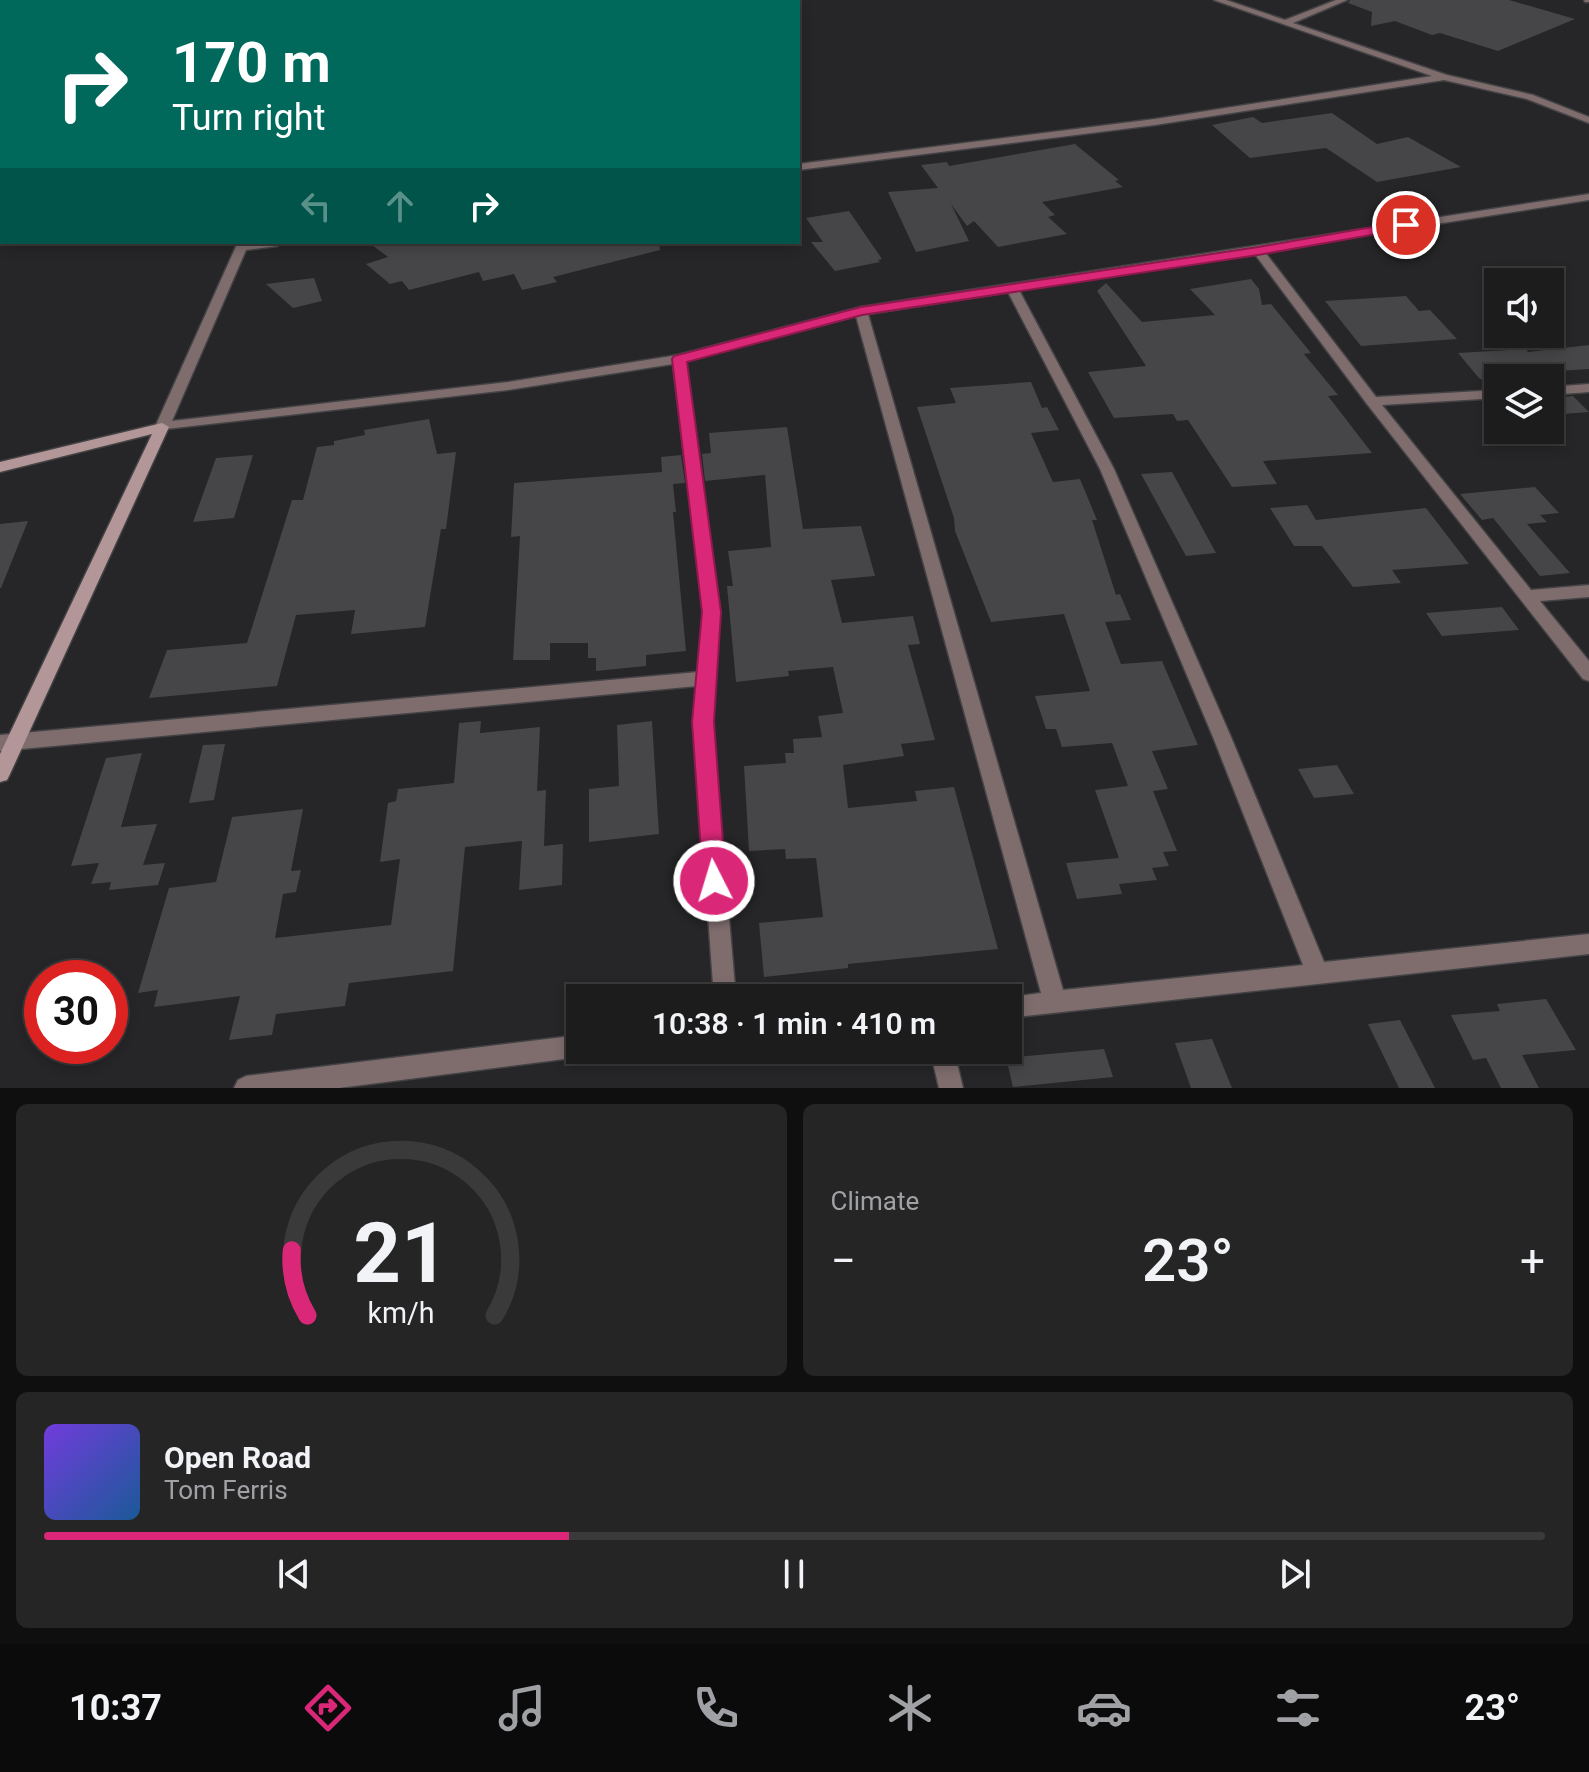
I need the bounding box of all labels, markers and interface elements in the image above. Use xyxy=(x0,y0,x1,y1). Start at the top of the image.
text: 170 m xyxy=(172,30,331,96)
icon: right xyxy=(40,32,144,136)
text: Turn right xyxy=(172,97,325,139)
icon: left xyxy=(294,184,338,228)
icon: ahead xyxy=(378,184,422,228)
icon: right xyxy=(462,184,506,228)
pin xyxy=(1372,191,1440,259)
icon: arrive xyxy=(1384,203,1428,247)
map controls xyxy=(1484,268,1564,444)
button: sound xyxy=(1484,268,1564,348)
button: layers xyxy=(1484,364,1564,444)
position arrow xyxy=(672,839,756,923)
speed limit sign: 30 xyxy=(24,960,128,1064)
text: 10:38 · 1 min · 410 m xyxy=(652,1006,936,1041)
text: Climate xyxy=(831,1186,919,1216)
text: 21 xyxy=(354,1205,449,1302)
text: 23° xyxy=(1142,1225,1234,1296)
text: − xyxy=(831,1235,856,1287)
text: + xyxy=(1520,1235,1545,1287)
text: km/h xyxy=(368,1296,435,1330)
text: Open Road xyxy=(164,1440,311,1475)
text: Tom Ferris xyxy=(164,1475,288,1505)
icon: previous xyxy=(272,1552,316,1596)
icon: pause xyxy=(772,1552,816,1596)
icon: next xyxy=(1273,1552,1317,1596)
icon: directions xyxy=(300,1680,356,1736)
icon: music xyxy=(494,1680,550,1736)
icon: phone xyxy=(688,1680,744,1736)
icon: climate xyxy=(882,1680,938,1736)
icon: car xyxy=(1076,1680,1132,1736)
icon: filters xyxy=(1270,1680,1326,1736)
text: 10:37 xyxy=(69,1687,162,1729)
text: 23° xyxy=(1465,1687,1520,1729)

